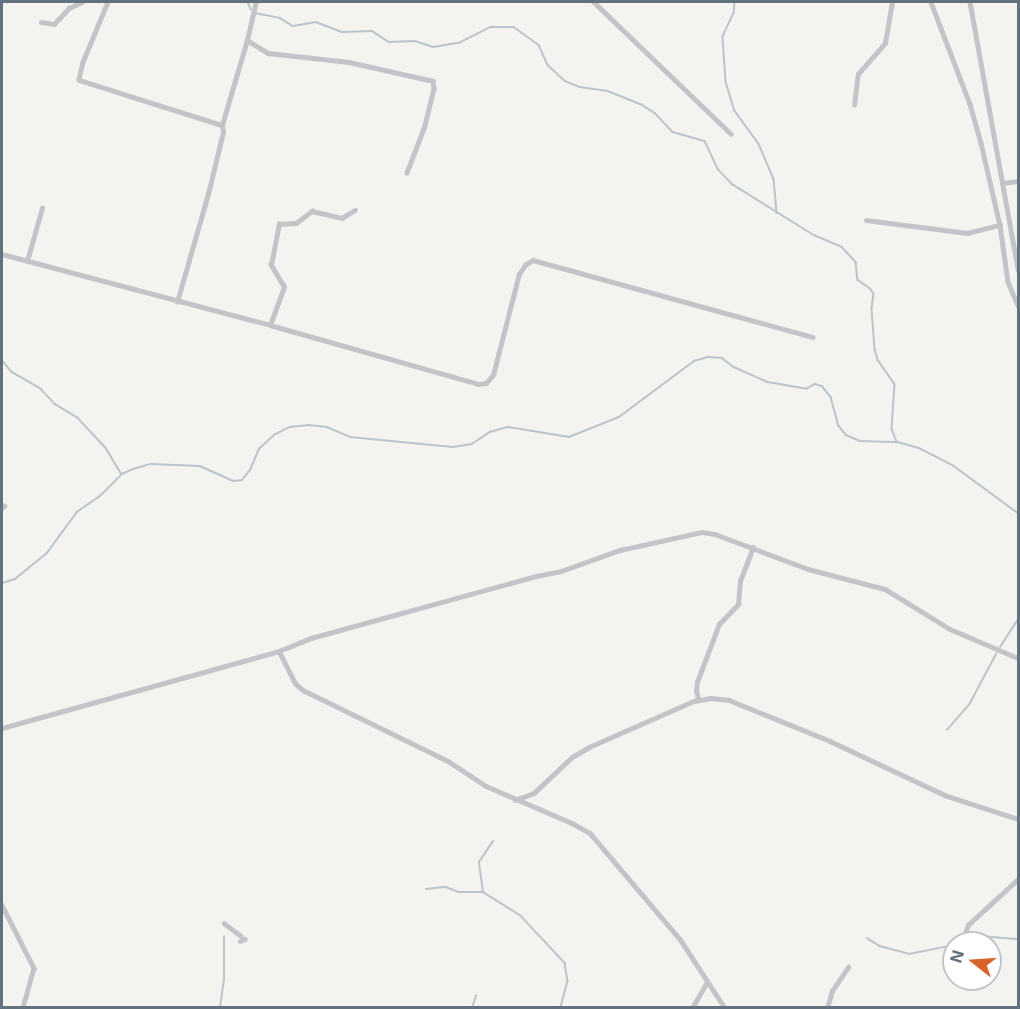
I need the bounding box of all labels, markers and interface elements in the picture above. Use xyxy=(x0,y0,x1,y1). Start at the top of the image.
north arrow xyxy=(942,931,1002,991)
text: N xyxy=(945,948,968,965)

